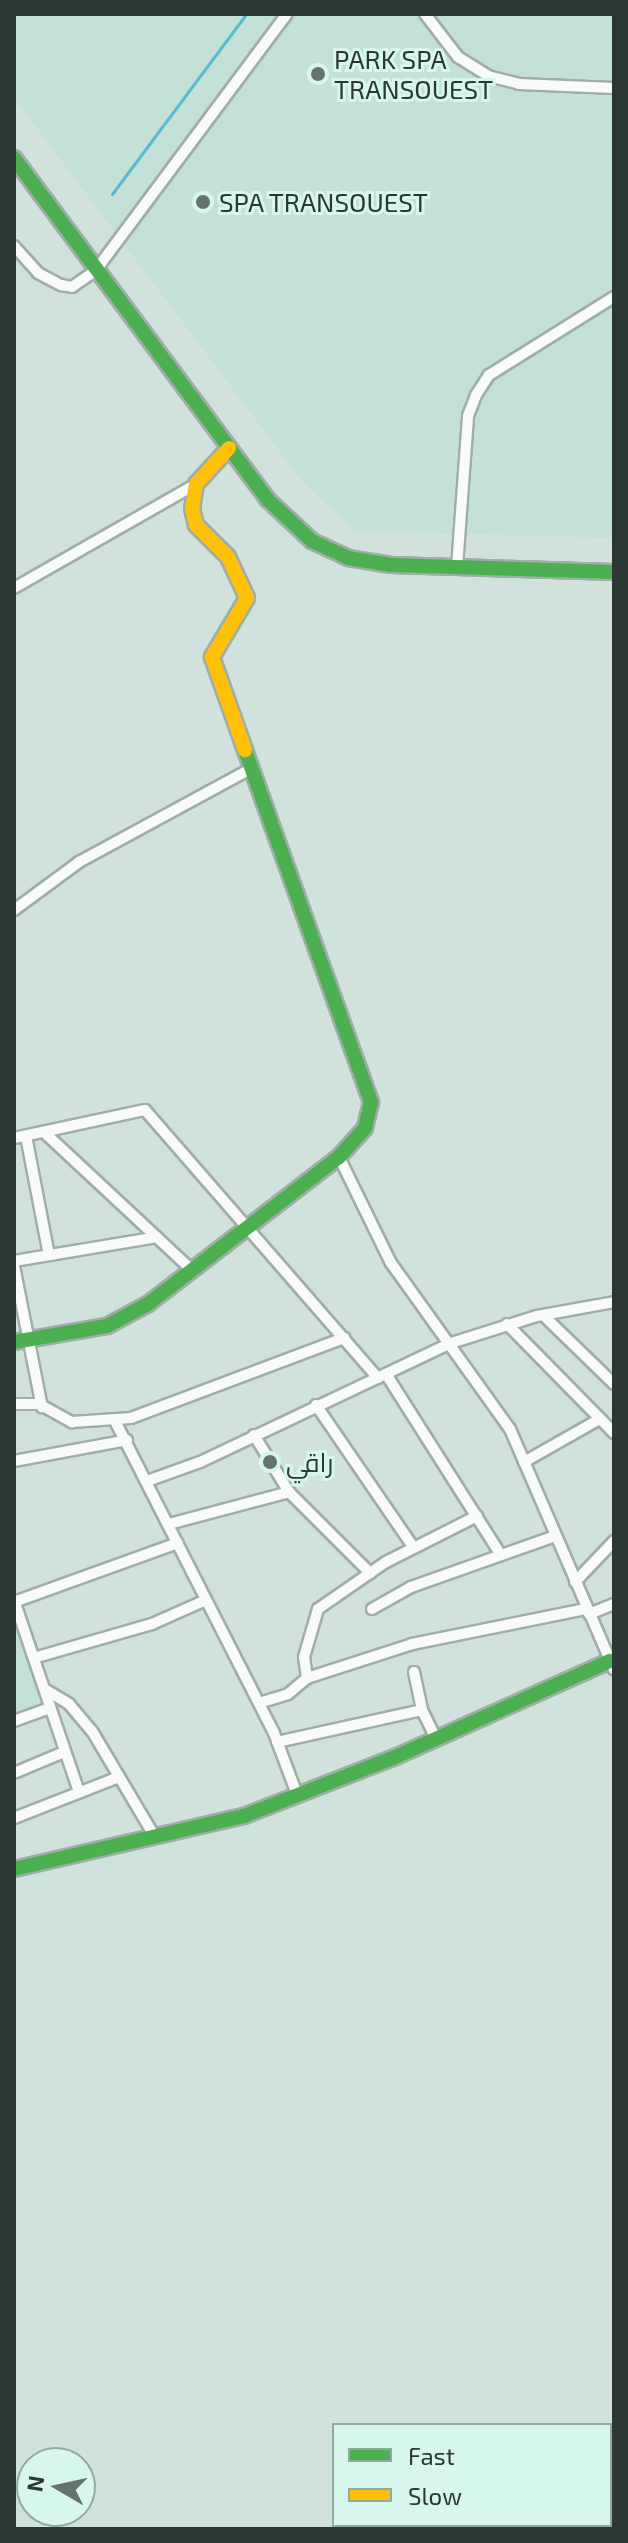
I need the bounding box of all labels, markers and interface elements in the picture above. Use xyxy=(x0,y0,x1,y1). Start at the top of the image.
place label: PARK SPA TRANSOUEST xyxy=(334,43,493,104)
marker: PARK SPA TRANSOUEST xyxy=(309,65,327,83)
place label: SPA TRANSOUEST xyxy=(219,186,429,218)
marker: SPA TRANSOUEST xyxy=(194,193,212,211)
place label: راقي xyxy=(286,1446,333,1478)
marker: راقي xyxy=(261,1453,279,1471)
legend xyxy=(332,2423,612,2527)
text: Fast xyxy=(408,2441,455,2470)
north arrow xyxy=(16,2447,96,2527)
text: N xyxy=(20,2474,48,2493)
text: Slow xyxy=(408,2481,462,2510)

